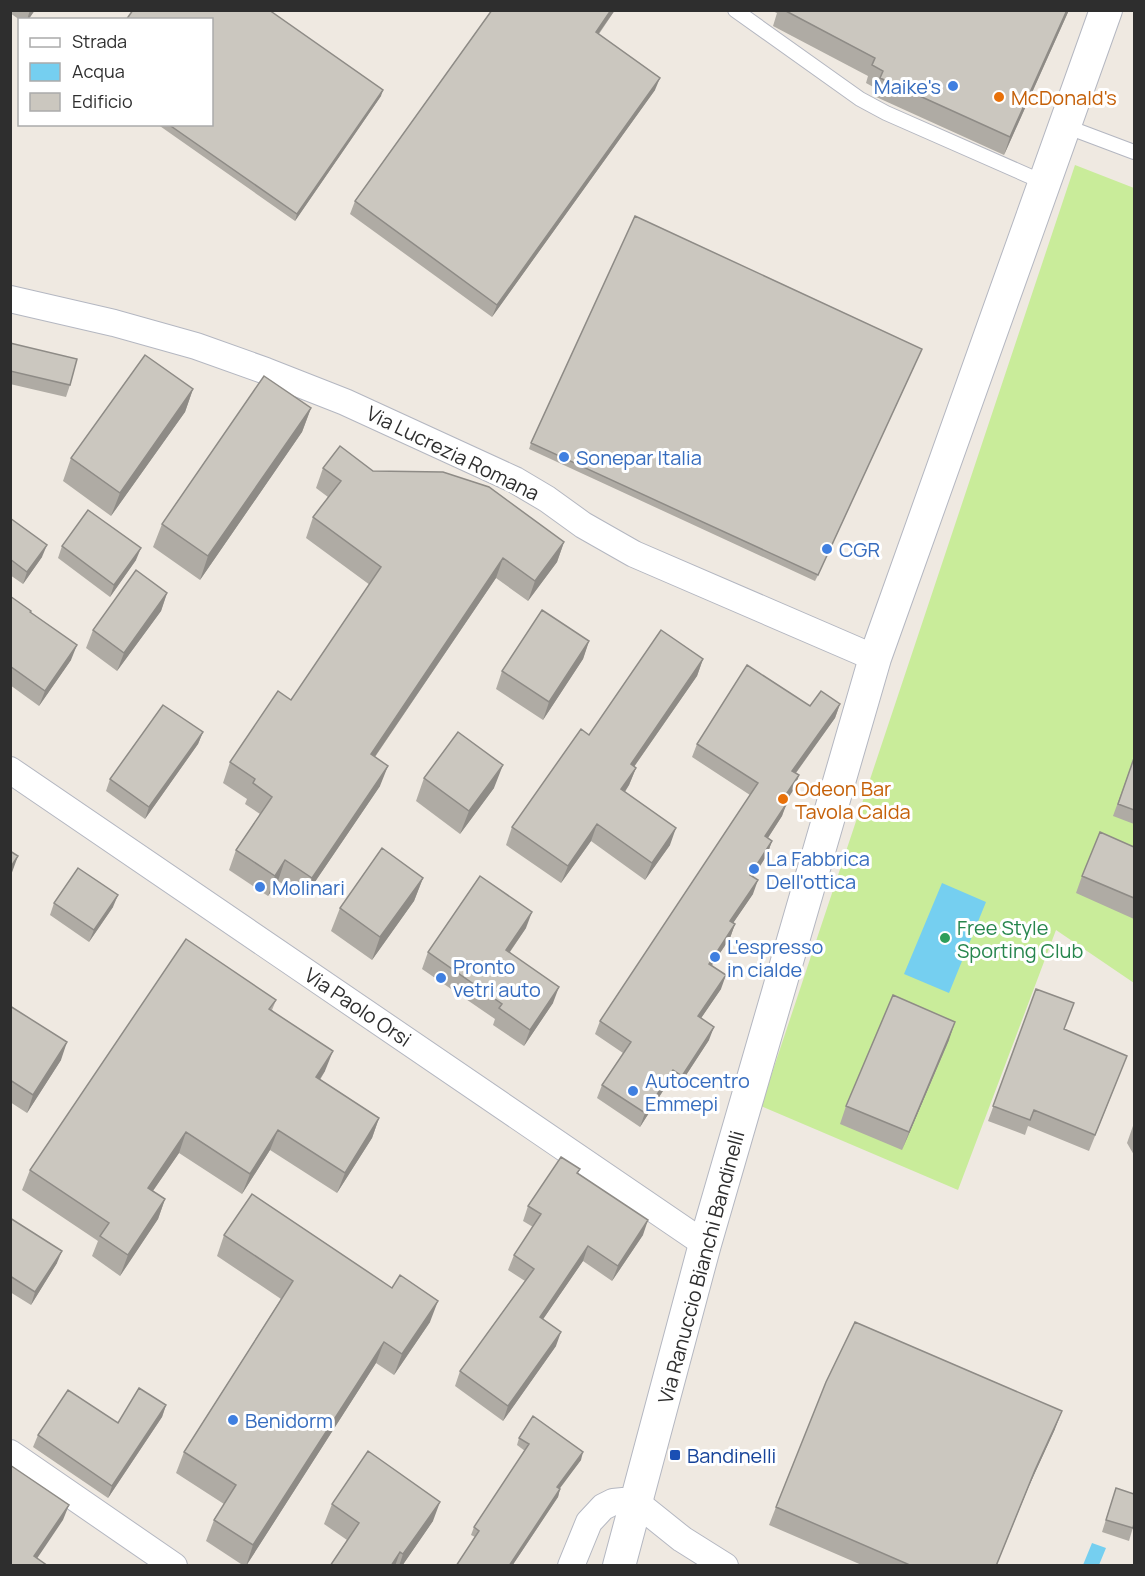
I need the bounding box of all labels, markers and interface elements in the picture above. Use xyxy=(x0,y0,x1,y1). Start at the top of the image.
legend xyxy=(18,18,213,126)
text: Strada xyxy=(72,29,127,53)
text: Acqua xyxy=(72,59,125,83)
place label: Maike's xyxy=(874,73,941,100)
marker: Maike's xyxy=(946,79,960,93)
place label: McDonald's xyxy=(1011,84,1117,111)
text: Edificio xyxy=(72,89,133,113)
marker: McDonald's xyxy=(992,90,1006,104)
street label: Via Lucrezia Romana xyxy=(362,399,544,507)
place label: Sonepar Italia xyxy=(576,444,702,471)
marker: Sonepar Italia xyxy=(557,450,571,464)
place label: CGR xyxy=(839,536,880,563)
marker: CGR xyxy=(820,542,834,556)
place label: Odeon Bar Tavola Calda xyxy=(795,775,911,825)
marker: Odeon Bar Tavola Calda xyxy=(776,792,790,806)
place label: La Fabbrica Dell'ottica xyxy=(766,845,870,895)
marker: La Fabbrica Dell'ottica xyxy=(747,862,761,876)
place label: Molinari xyxy=(272,874,345,901)
marker: Molinari xyxy=(253,880,267,894)
place label: Free Style Sporting Club xyxy=(957,914,1083,964)
marker: Free Style Sporting Club xyxy=(938,931,952,945)
place label: L'espresso in cialde xyxy=(727,933,823,983)
marker: L'espresso in cialde xyxy=(708,950,722,964)
place label: Pronto vetri auto xyxy=(453,953,541,1003)
street label: Via Paolo Orsi xyxy=(299,961,417,1053)
marker: Pronto vetri auto xyxy=(434,971,448,985)
place label: Autocentro Emmepi xyxy=(645,1067,750,1117)
marker: Autocentro Emmepi xyxy=(626,1084,640,1098)
street label: Via Ranuccio Bianchi Bandinelli xyxy=(652,1127,750,1407)
place label: Benidorm xyxy=(245,1407,333,1434)
marker: Benidorm xyxy=(226,1413,240,1427)
place label: Bandinelli xyxy=(687,1442,776,1469)
marker: Bandinelli xyxy=(668,1448,682,1462)

